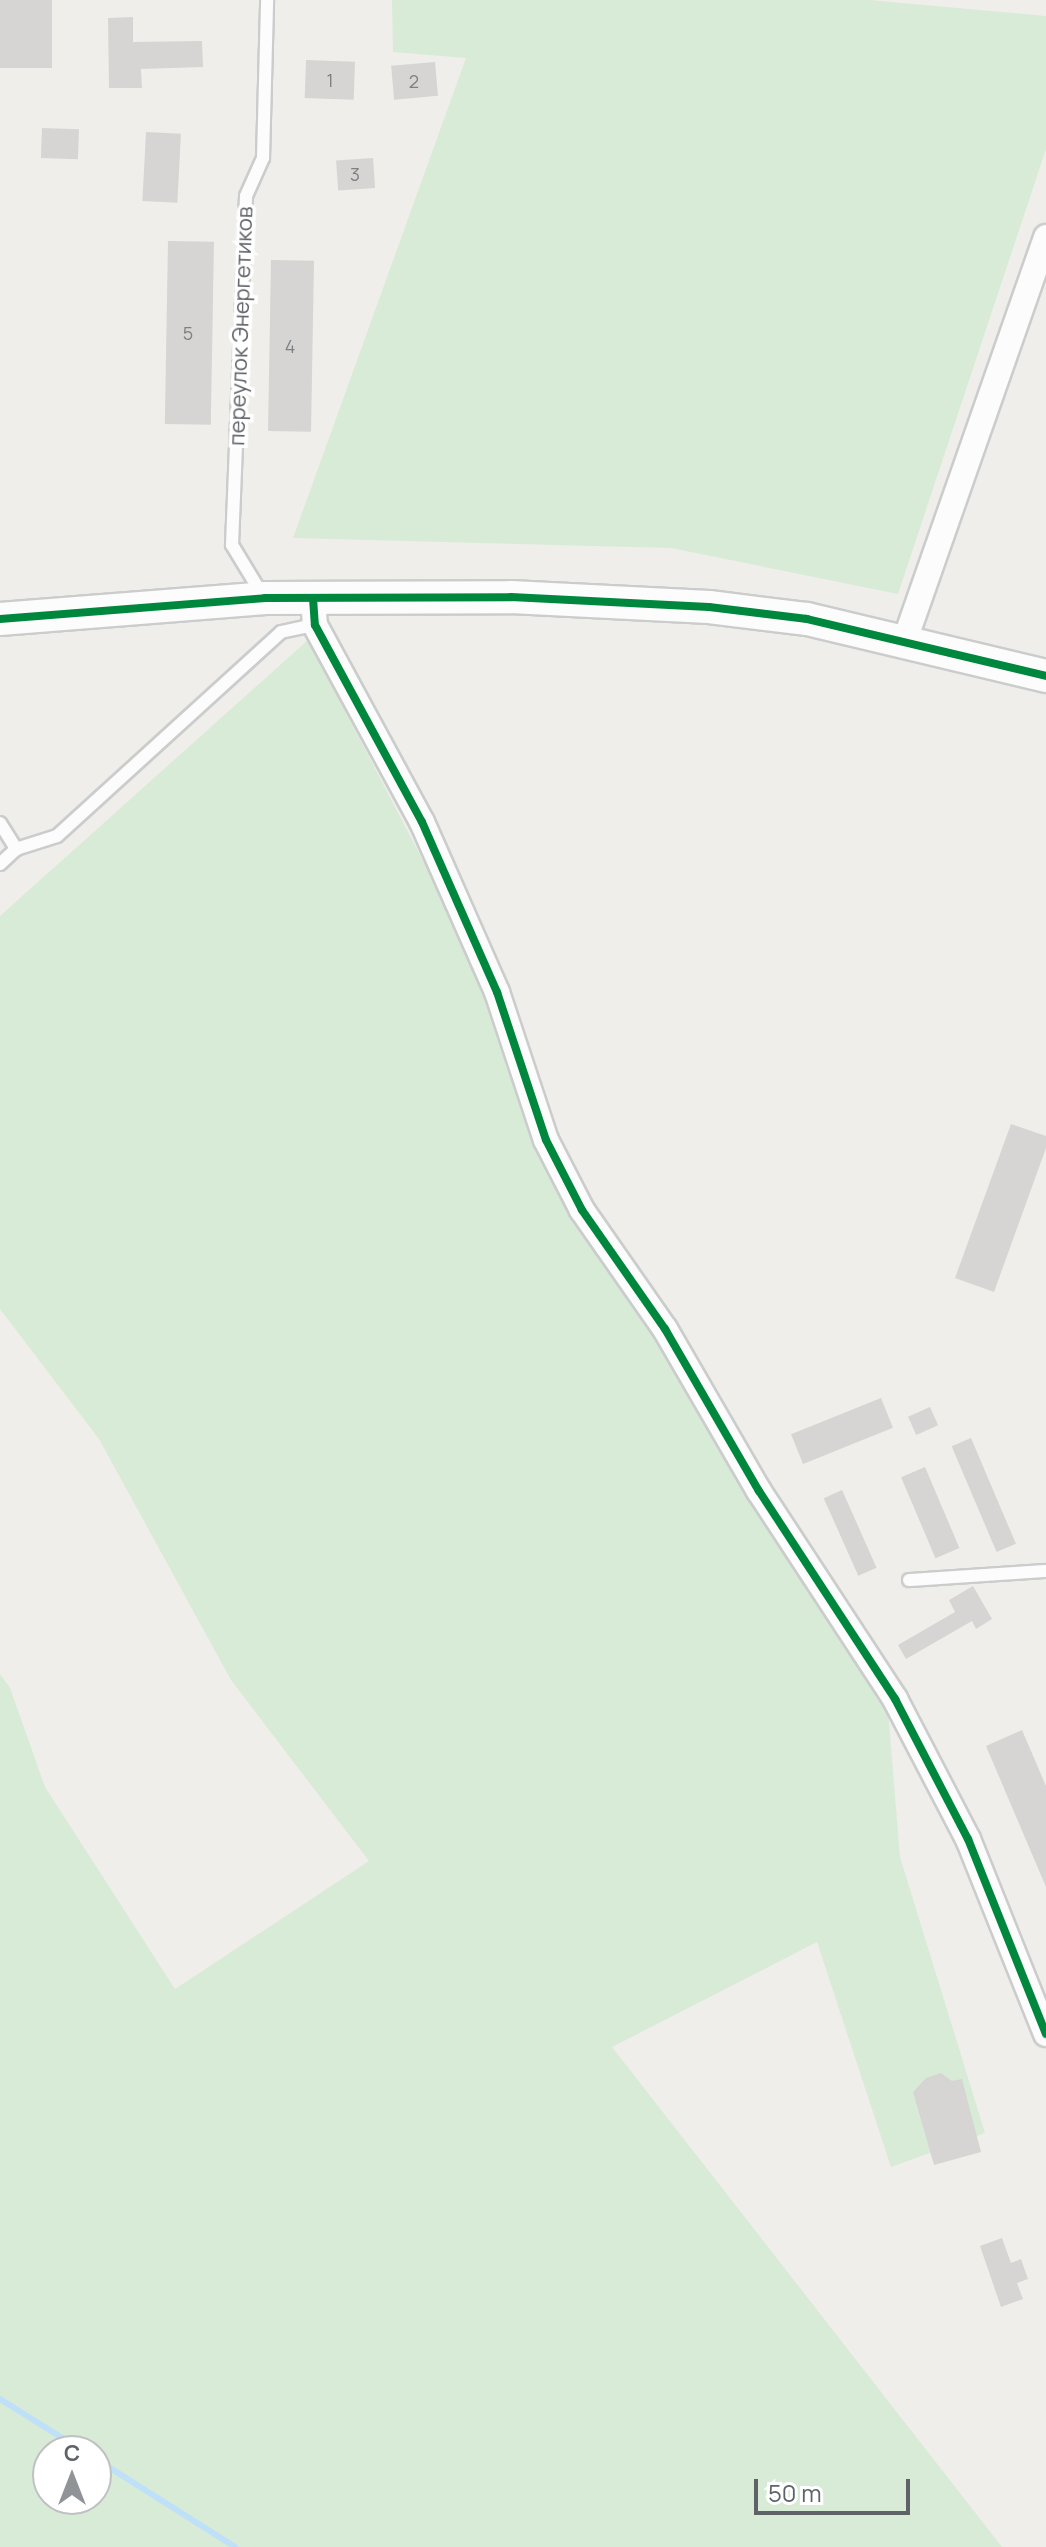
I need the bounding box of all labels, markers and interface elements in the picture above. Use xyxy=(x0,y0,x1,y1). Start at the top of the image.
house number: 1 xyxy=(326,69,334,91)
house number: 2 xyxy=(409,70,419,92)
house number: 3 xyxy=(350,163,360,185)
street label: переулок Энергетиков xyxy=(224,206,258,446)
house number: 5 xyxy=(183,322,193,344)
house number: 4 xyxy=(285,335,295,357)
north arrow xyxy=(32,2435,112,2515)
text: С xyxy=(64,2438,80,2468)
scale bar xyxy=(758,2463,914,2513)
text: 50 m xyxy=(768,2476,822,2509)

